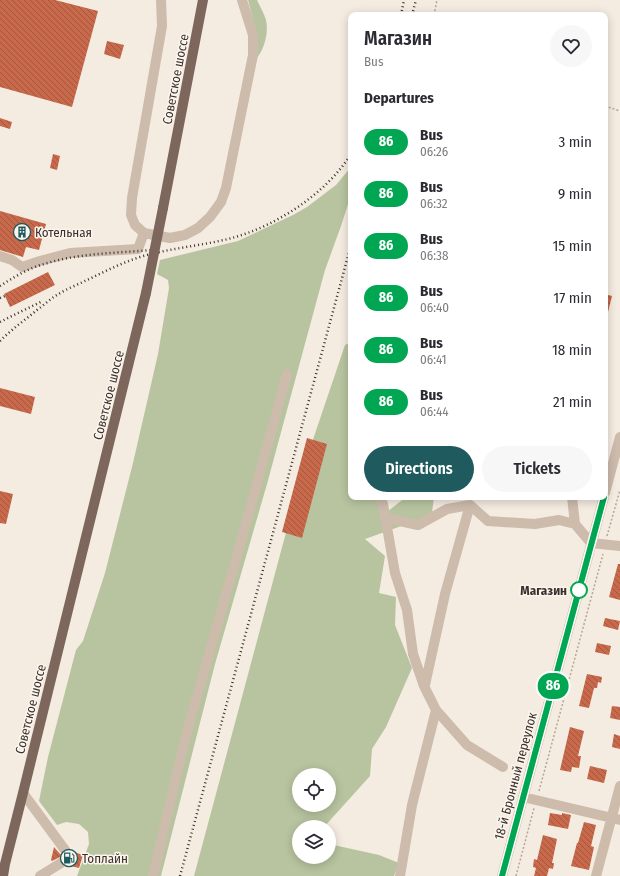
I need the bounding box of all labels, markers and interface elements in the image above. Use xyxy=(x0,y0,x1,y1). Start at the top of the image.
button: heart xyxy=(550,25,592,67)
text: Магазин xyxy=(364,27,432,50)
street label: Советское шоссе xyxy=(159,33,192,126)
text: Bus xyxy=(364,54,383,69)
text: Departures xyxy=(364,89,434,107)
text: Bus xyxy=(420,126,443,144)
text: 86 xyxy=(379,133,393,150)
text: 3 min xyxy=(558,133,592,151)
text: 06:26 xyxy=(420,144,448,159)
text: Bus xyxy=(420,178,443,196)
text: 86 xyxy=(379,185,393,202)
text: 9 min xyxy=(558,185,592,203)
text: 06:32 xyxy=(420,196,448,211)
building icon: Котельная xyxy=(12,222,32,242)
place label: Котельная xyxy=(35,225,92,240)
text: Bus xyxy=(420,230,443,248)
text: 86 xyxy=(379,237,393,254)
text: 15 min xyxy=(553,237,592,255)
text: 06:38 xyxy=(420,248,448,263)
text: Bus xyxy=(420,282,443,300)
text: 86 xyxy=(379,289,393,306)
text: 17 min xyxy=(553,289,592,307)
text: 06:40 xyxy=(420,300,449,315)
text: Bus xyxy=(420,334,443,352)
text: 86 xyxy=(379,341,393,358)
text: 18 min xyxy=(552,341,592,359)
street label: Советское шоссе xyxy=(90,349,127,441)
text: 06:41 xyxy=(420,352,447,367)
text: Bus xyxy=(420,386,443,404)
text: 86 xyxy=(379,393,393,410)
text: 21 min xyxy=(553,393,592,411)
text: 06:44 xyxy=(420,404,449,419)
button: Directions xyxy=(364,446,474,492)
button: Tickets xyxy=(482,446,592,492)
marker: Магазин xyxy=(570,581,588,599)
place label: Магазин xyxy=(520,583,567,598)
street label: Советское шоссе xyxy=(12,663,49,755)
line badge: 86 xyxy=(535,673,571,699)
text: 86 xyxy=(546,677,560,694)
street label: 18-й Бронный переулок xyxy=(491,711,540,842)
map controls xyxy=(292,768,336,864)
button: locate xyxy=(292,768,336,812)
button: layers xyxy=(292,820,336,864)
fuel station icon: Топлайн xyxy=(59,848,79,868)
place label: Топлайн xyxy=(82,851,128,866)

